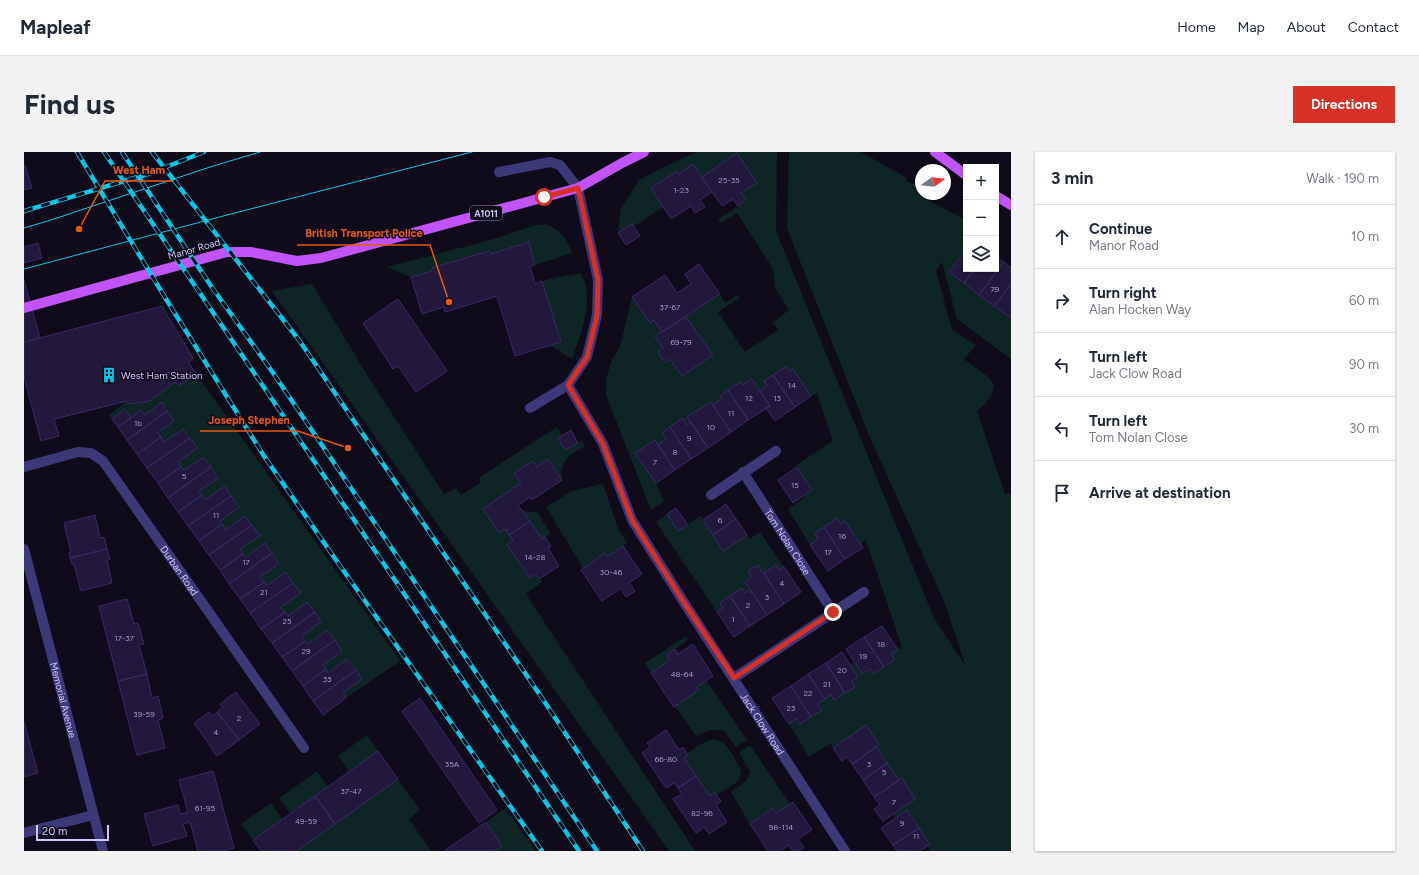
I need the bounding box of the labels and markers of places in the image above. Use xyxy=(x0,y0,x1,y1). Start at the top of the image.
callout: West Ham xyxy=(105,158,173,181)
callout: British Transport Police xyxy=(297,222,430,245)
building icon: West Ham Station xyxy=(100,366,118,384)
place label: West Ham Station xyxy=(121,369,203,382)
callout: Joseph Stephen xyxy=(200,408,298,431)

